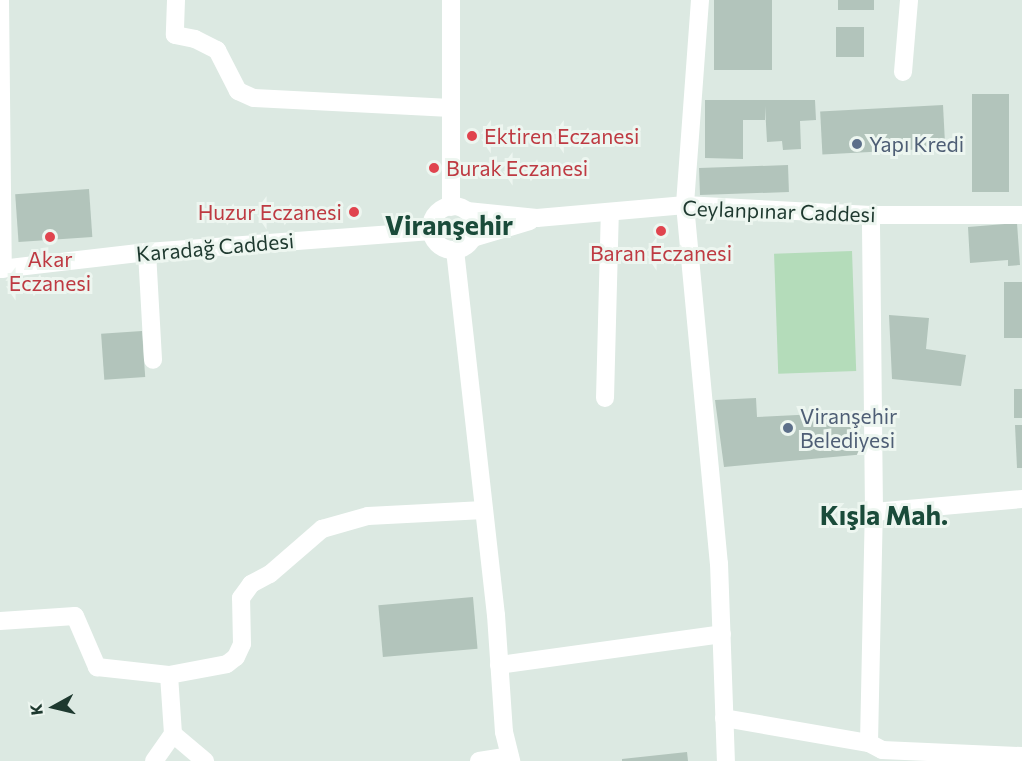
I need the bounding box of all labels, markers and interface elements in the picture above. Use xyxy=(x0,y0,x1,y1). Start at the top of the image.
place label: Ektiren Eczanesi xyxy=(484,123,639,149)
marker: Ektiren Eczanesi xyxy=(465,129,479,143)
place label: Yapı Kredi xyxy=(869,131,964,157)
marker: Yapı Kredi xyxy=(850,137,864,151)
place label: Burak Eczanesi xyxy=(446,155,588,181)
marker: Burak Eczanesi xyxy=(427,161,441,175)
street label: Ceylanpınar Caddesi xyxy=(682,195,876,227)
place label: Huzur Eczanesi xyxy=(198,199,342,225)
marker: Huzur Eczanesi xyxy=(347,205,361,219)
district label: Viranşehir xyxy=(385,209,513,241)
marker: Baran Eczanesi xyxy=(654,224,668,238)
street label: Karadağ Caddesi xyxy=(135,228,295,266)
marker: Akar Eczanesi xyxy=(43,230,57,244)
place label: Baran Eczanesi xyxy=(590,240,732,266)
place label: Akar Eczanesi xyxy=(9,246,91,296)
place label: Viranşehir Belediyesi xyxy=(800,403,897,453)
marker: Viranşehir Belediyesi xyxy=(781,421,795,435)
district label: Kışla Mah. xyxy=(820,499,948,531)
north arrow xyxy=(24,677,84,737)
text: K xyxy=(25,703,46,716)

